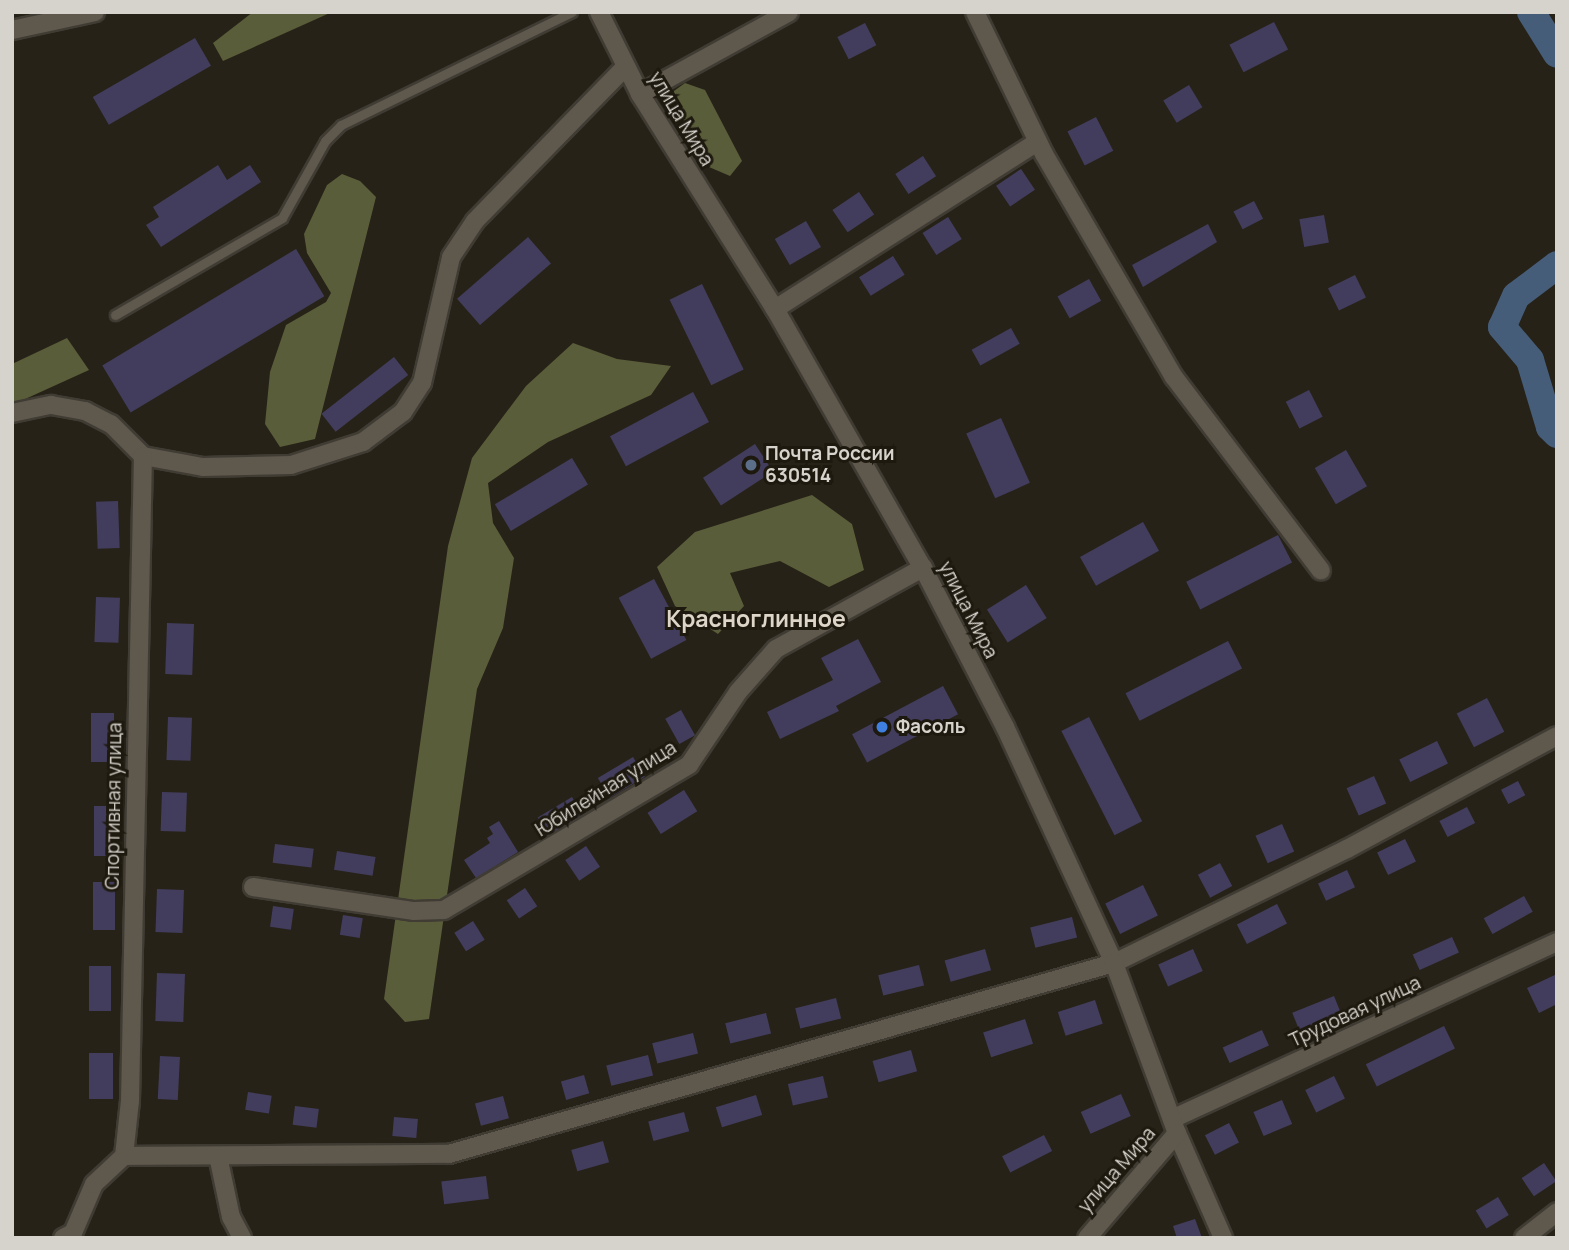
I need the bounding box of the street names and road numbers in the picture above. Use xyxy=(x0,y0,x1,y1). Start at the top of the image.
street label: улица Мира xyxy=(644,68,718,170)
street label: улица Мира xyxy=(934,558,1002,662)
street label: Спортивная улица xyxy=(101,722,127,890)
street label: Юбилейная улица xyxy=(531,736,681,842)
street label: Трудовая улица xyxy=(1286,972,1424,1052)
street label: улица Мира xyxy=(1074,1122,1160,1218)

